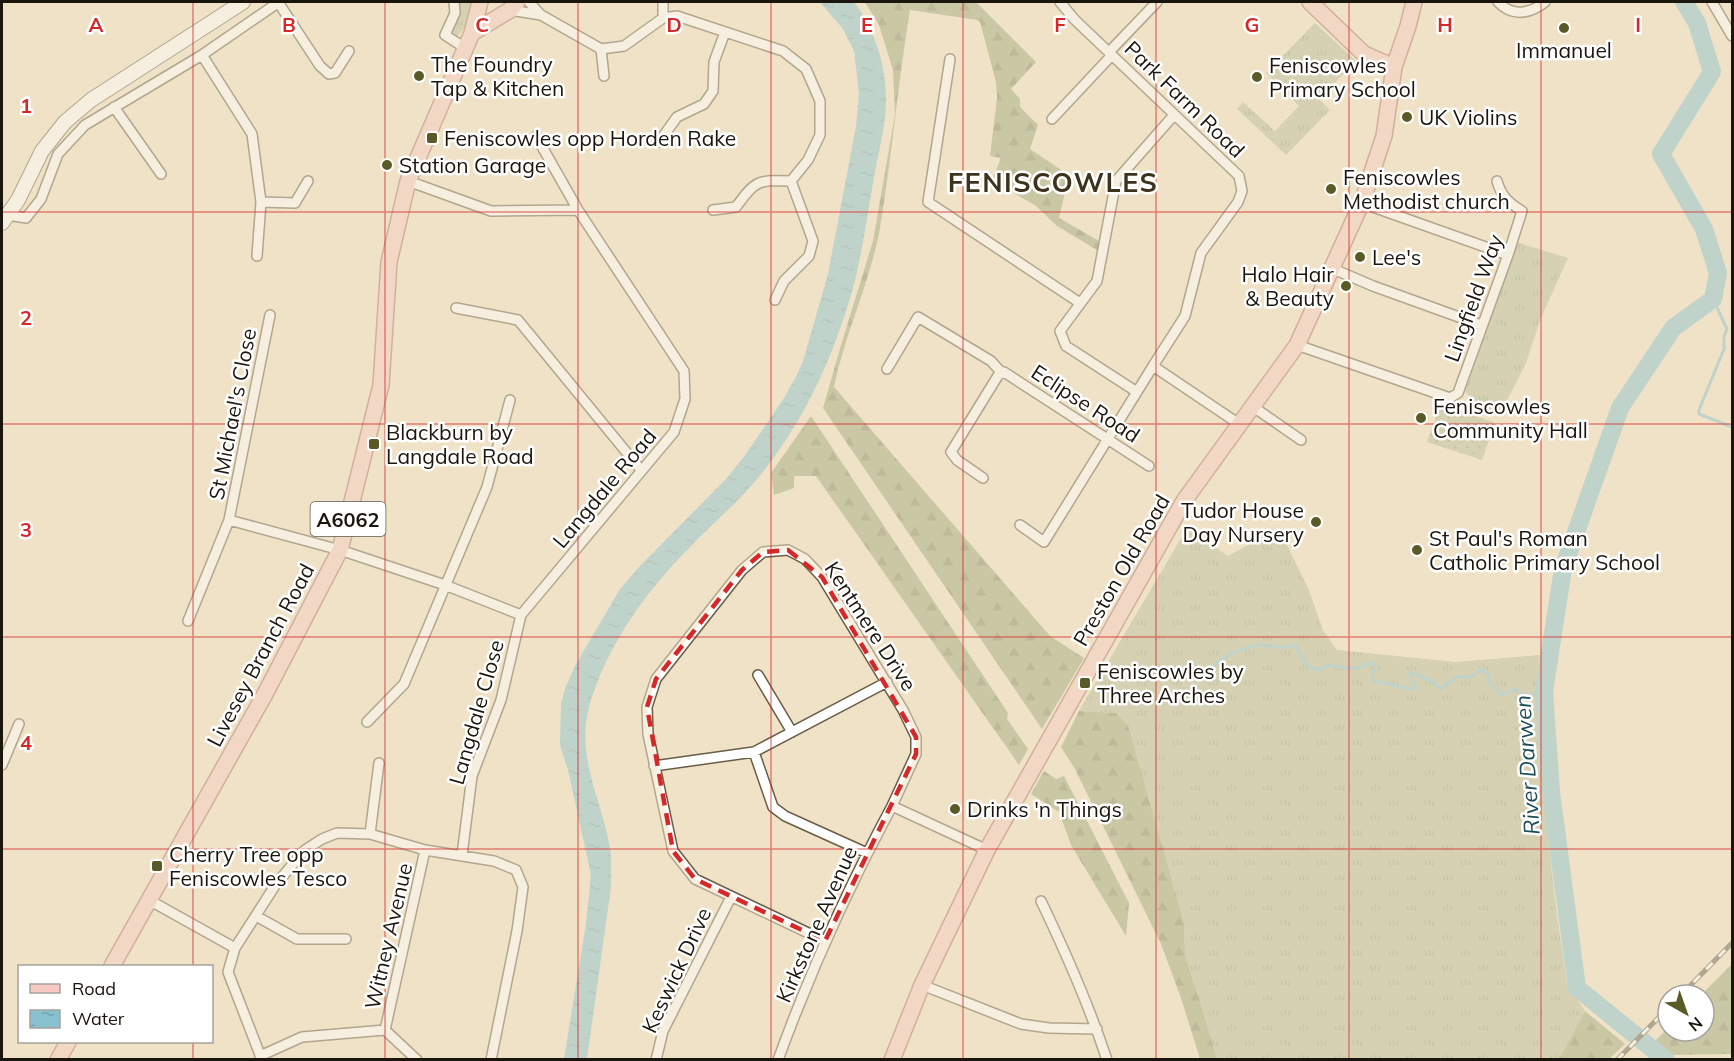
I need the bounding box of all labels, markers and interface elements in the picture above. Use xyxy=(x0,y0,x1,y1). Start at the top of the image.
text: A xyxy=(89,12,104,37)
text: B xyxy=(282,12,296,37)
text: C xyxy=(475,12,489,37)
text: D xyxy=(666,12,682,37)
text: E xyxy=(861,12,873,37)
text: F xyxy=(1054,12,1066,37)
text: G xyxy=(1245,12,1259,37)
text: H xyxy=(1437,12,1453,37)
text: I xyxy=(1635,12,1641,37)
marker: Immanuel xyxy=(1557,21,1571,35)
street label: Park Farm Road xyxy=(1120,35,1250,163)
place label: Immanuel xyxy=(1516,37,1612,63)
place label: The Foundry Tap & Kitchen xyxy=(431,51,564,101)
place label: Feniscowles Primary School xyxy=(1269,52,1416,102)
marker: The Foundry Tap & Kitchen xyxy=(412,69,426,83)
marker: Feniscowles Primary School xyxy=(1250,70,1264,84)
text: 1 xyxy=(20,93,32,118)
place label: UK Violins xyxy=(1419,104,1518,130)
marker: UK Violins xyxy=(1400,110,1414,124)
place label: Feniscowles opp Horden Rake xyxy=(444,125,736,151)
marker: Feniscowles opp Horden Rake xyxy=(425,131,439,145)
place label: Station Garage xyxy=(399,152,546,178)
marker: Station Garage xyxy=(380,158,394,172)
place label: Feniscowles Methodist church xyxy=(1343,164,1510,214)
district label: FENISCOWLES xyxy=(948,165,1158,199)
marker: Feniscowles Methodist church xyxy=(1324,182,1338,196)
street label: Lingfield Way xyxy=(1438,231,1508,365)
place label: Lee's xyxy=(1372,244,1421,270)
marker: Lee's xyxy=(1353,250,1367,264)
place label: Halo Hair & Beauty xyxy=(1242,261,1334,311)
marker: Halo Hair & Beauty xyxy=(1339,279,1353,293)
text: 2 xyxy=(20,305,32,330)
street label: St Michael's Close xyxy=(203,326,261,502)
street label: Eclipse Road xyxy=(1027,358,1145,448)
place label: Feniscowles Community Hall xyxy=(1433,393,1588,443)
marker: Feniscowles Community Hall xyxy=(1414,411,1428,425)
place label: Blackburn by Langdale Road xyxy=(386,419,534,469)
street label: Langdale Road xyxy=(547,423,661,553)
marker: Blackburn by Langdale Road xyxy=(367,437,381,451)
street label: Preston Old Road xyxy=(1067,490,1175,650)
place label: Tudor House Day Nursery xyxy=(1181,497,1304,547)
road number: A6062 xyxy=(310,502,386,536)
marker: Tudor House Day Nursery xyxy=(1309,515,1323,529)
text: 3 xyxy=(20,517,32,542)
place label: St Paul's Roman Catholic Primary School xyxy=(1429,525,1660,575)
marker: St Paul's Roman Catholic Primary School xyxy=(1410,543,1424,557)
street label: Kentmere Drive xyxy=(819,556,923,696)
street label: Livesey Branch Road xyxy=(201,559,319,751)
street label: Langdale Close xyxy=(443,637,509,787)
place label: Feniscowles by Three Arches xyxy=(1097,658,1244,708)
marker: Feniscowles by Three Arches xyxy=(1078,676,1092,690)
water label: River Darwen xyxy=(1508,694,1546,836)
text: 4 xyxy=(20,730,32,755)
place label: Drinks 'n Things xyxy=(967,796,1122,822)
marker: Drinks 'n Things xyxy=(948,802,962,816)
place label: Cherry Tree opp Feniscowles Tesco xyxy=(169,841,347,891)
street label: Kirkstone Avenue xyxy=(770,842,862,1006)
marker: Cherry Tree opp Feniscowles Tesco xyxy=(150,859,164,873)
street label: Witney Avenue xyxy=(359,860,417,1012)
street label: Keswick Drive xyxy=(636,903,716,1037)
legend xyxy=(18,965,213,1043)
text: Road xyxy=(72,977,116,1000)
north arrow xyxy=(1656,983,1716,1043)
text: Water xyxy=(72,1007,125,1030)
text: N xyxy=(1685,1013,1707,1036)

